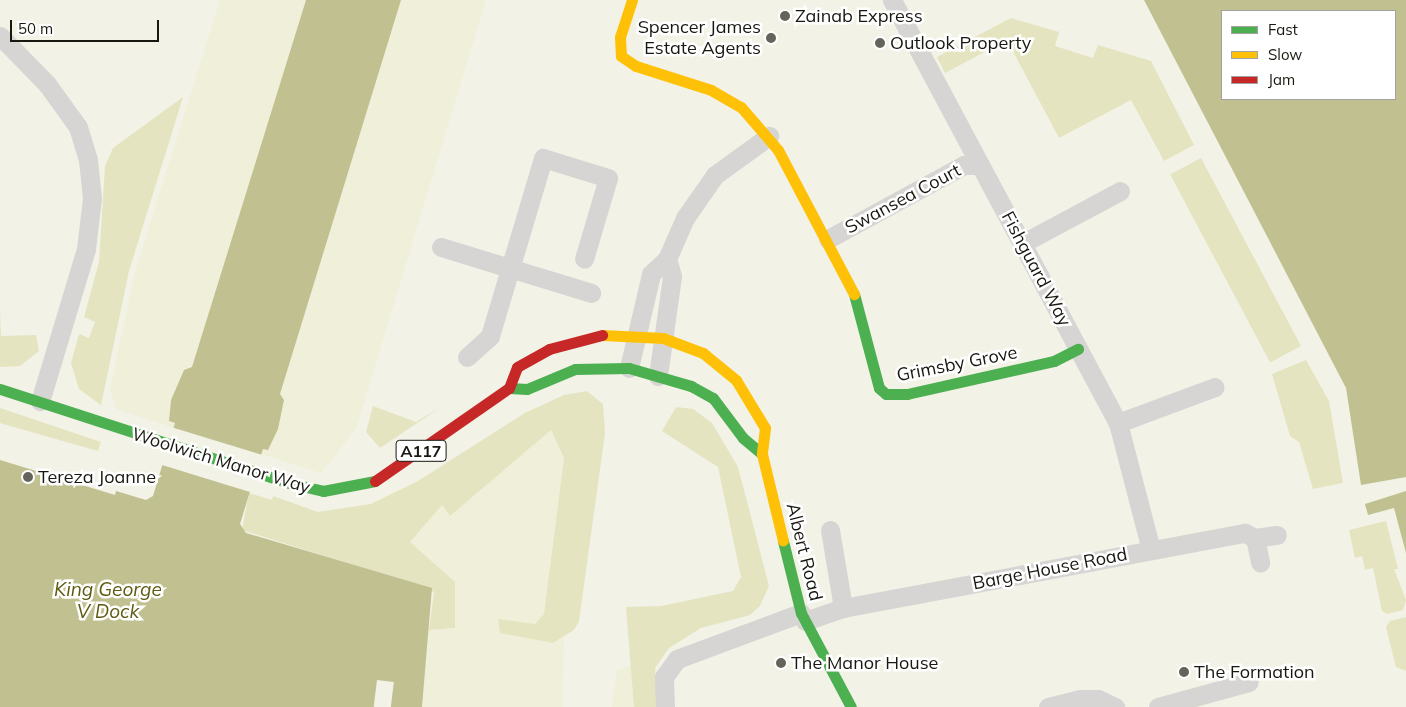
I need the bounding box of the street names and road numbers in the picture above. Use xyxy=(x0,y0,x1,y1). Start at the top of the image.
street label: Swansea Court xyxy=(842,159,964,239)
street label: Fishguard Way xyxy=(997,208,1075,330)
street label: Grimsby Grove xyxy=(895,342,1019,386)
street label: Woolwich Manor Way xyxy=(129,424,313,498)
road number: A117 xyxy=(395,438,447,464)
street label: Albert Road xyxy=(781,501,827,603)
street label: Barge House Road xyxy=(971,543,1129,595)

